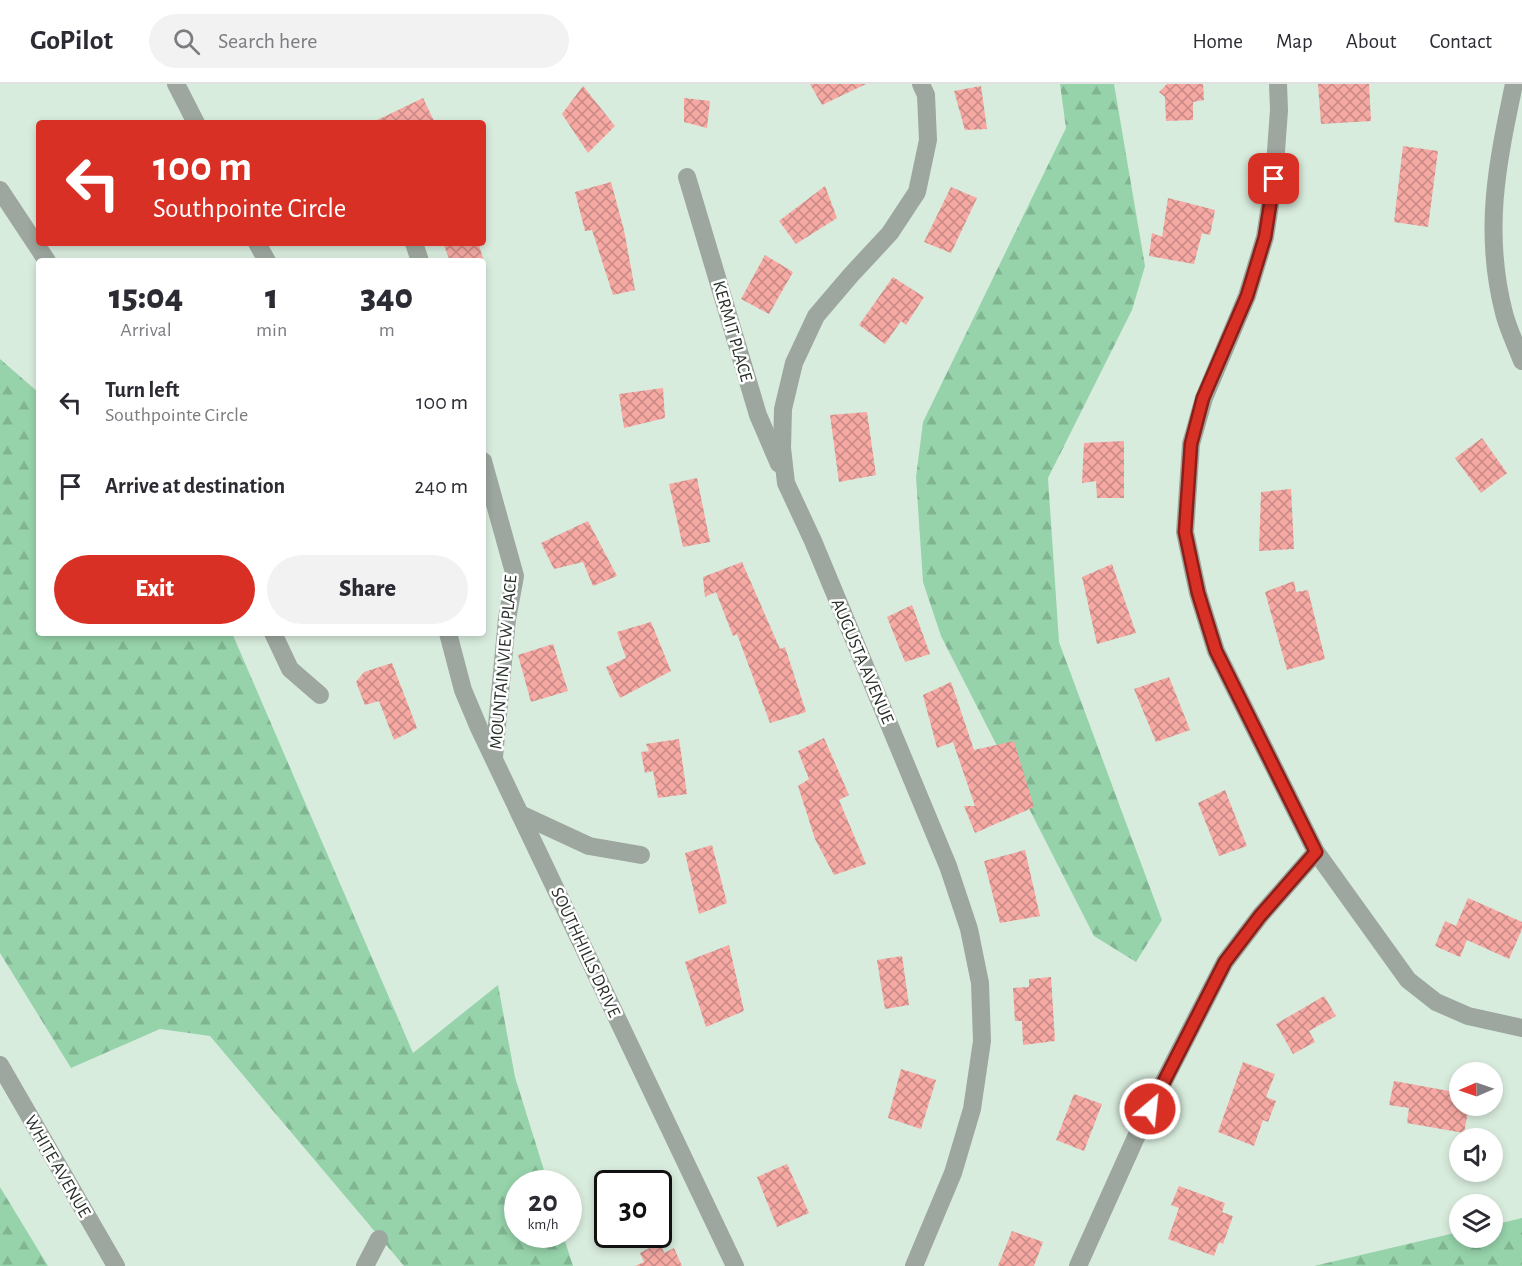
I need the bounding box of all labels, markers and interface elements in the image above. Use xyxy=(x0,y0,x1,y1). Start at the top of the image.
search box xyxy=(149,14,569,68)
icon: search xyxy=(170,25,203,58)
text: GoPilot xyxy=(30,27,113,55)
text: Search here xyxy=(218,30,318,52)
text: Home xyxy=(1192,31,1243,52)
text: Map xyxy=(1276,31,1313,52)
text: About xyxy=(1346,31,1396,52)
text: Contact xyxy=(1429,31,1492,52)
icon: left xyxy=(54,144,132,222)
text: 100 m xyxy=(153,146,252,188)
pin xyxy=(1248,153,1299,204)
icon: arrive xyxy=(1257,162,1290,195)
text: Southpointe Circle xyxy=(153,195,346,222)
text: 15:04 xyxy=(109,279,183,315)
text: 1 xyxy=(265,279,278,315)
text: 340 xyxy=(360,279,413,315)
street label: KERMIT PLACE xyxy=(709,279,755,384)
text: Arrival xyxy=(120,320,172,340)
text: min xyxy=(256,320,287,340)
text: m xyxy=(379,320,395,340)
text: Turn left xyxy=(105,379,179,401)
icon: left xyxy=(54,386,87,419)
text: 100 m xyxy=(416,391,468,413)
text: Southpointe Circle xyxy=(105,405,248,425)
icon: arrive xyxy=(54,470,87,503)
text: Arrive at destination xyxy=(105,475,285,497)
text: 240 m xyxy=(415,475,468,497)
button: Exit xyxy=(54,555,255,624)
button: Share xyxy=(267,555,468,624)
street label: MOUNTAIN VIEW PLACE xyxy=(487,574,521,750)
street label: AUGUSTA AVENUE xyxy=(828,596,897,727)
street label: SOUTHHILLS DRIVE xyxy=(547,885,623,1020)
north arrow xyxy=(1449,1062,1503,1116)
map controls xyxy=(1449,1062,1503,1248)
position arrow xyxy=(1118,1077,1182,1141)
street label: WHITE AVENUE xyxy=(21,1112,94,1221)
button: sound xyxy=(1449,1128,1503,1182)
speed limit sign: 30 xyxy=(594,1170,672,1248)
text: 20 xyxy=(528,1187,558,1217)
button: layers xyxy=(1449,1194,1503,1248)
text: km/h xyxy=(528,1217,558,1232)

